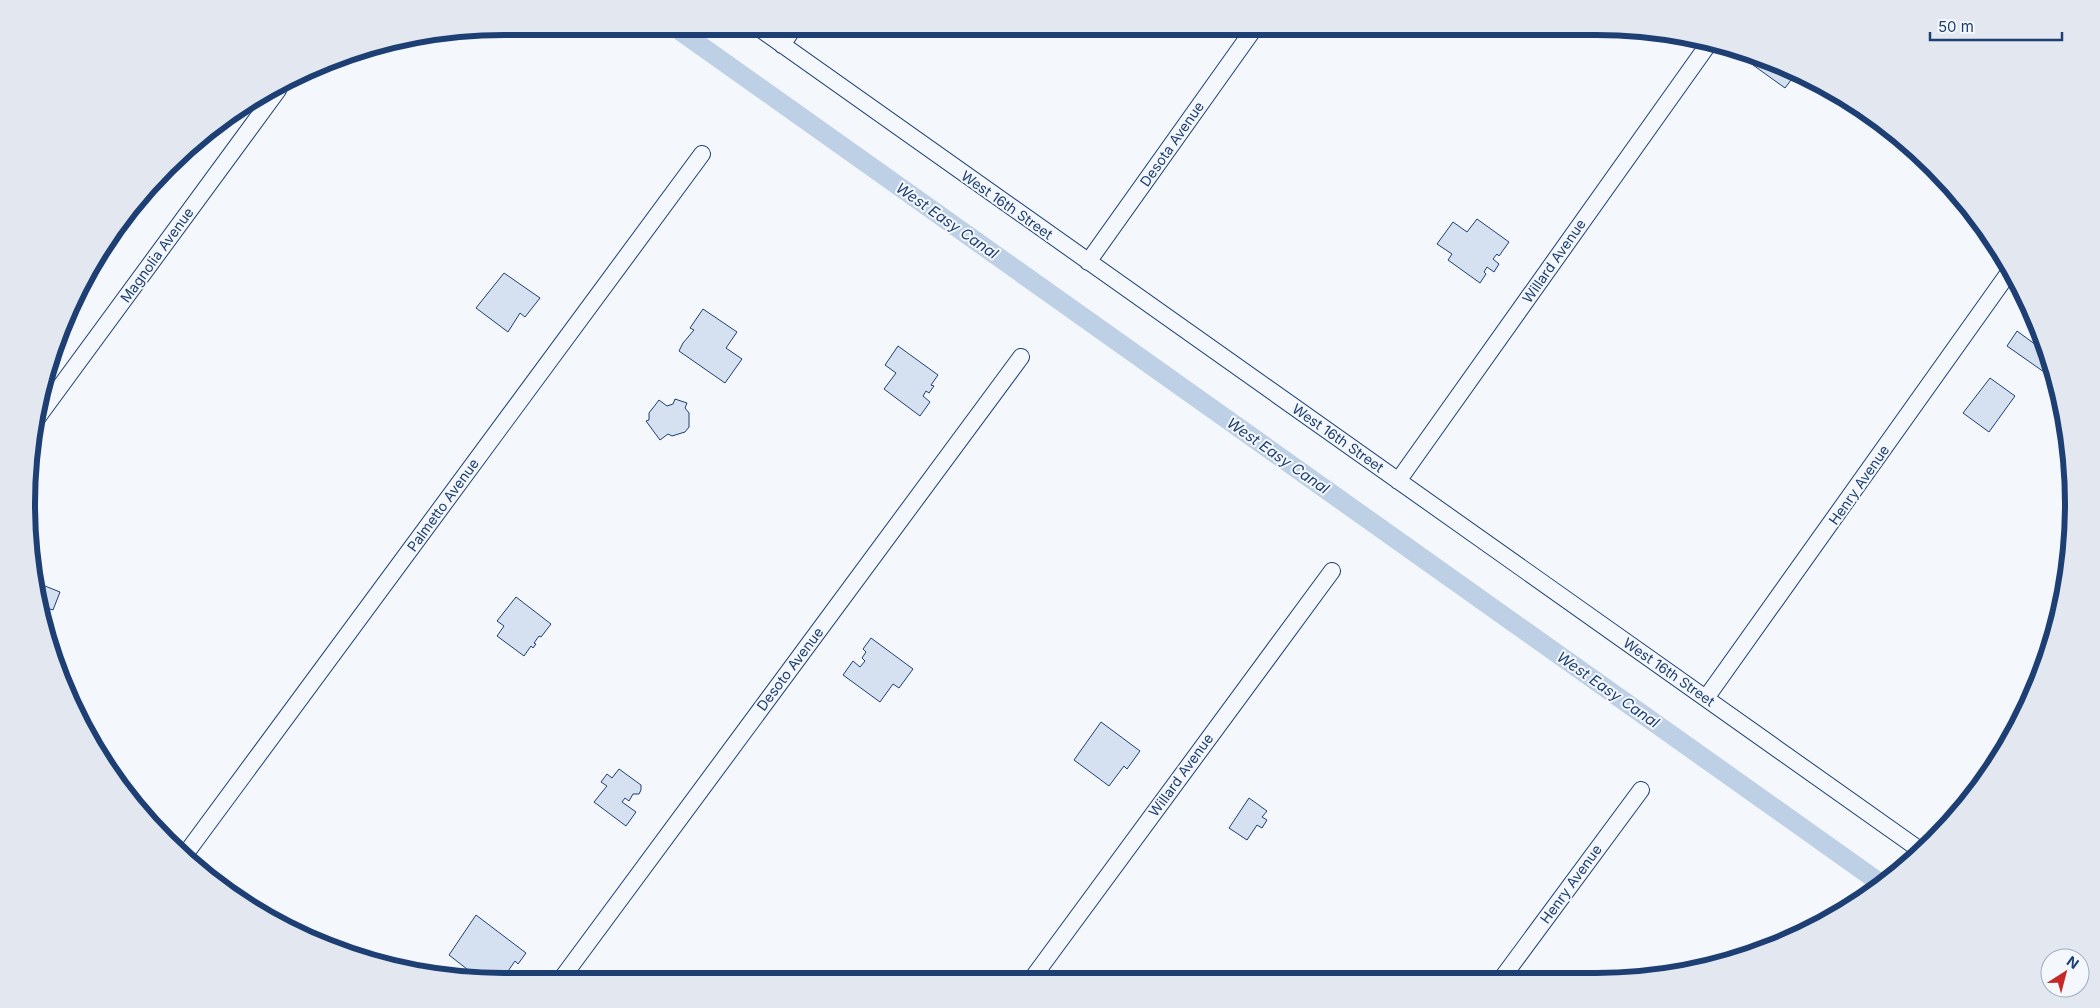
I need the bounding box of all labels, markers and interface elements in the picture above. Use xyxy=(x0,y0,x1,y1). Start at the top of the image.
scale bar xyxy=(1930,10,2062,42)
text: 50 m xyxy=(1938,17,1974,36)
street label: Desota Avenue xyxy=(1136,98,1207,189)
street label: West 16th Street xyxy=(958,167,1057,243)
water label: West Easy Canal xyxy=(893,178,1002,263)
street label: Magnolia Avenue xyxy=(116,204,197,306)
street label: Willard Avenue xyxy=(1518,215,1589,306)
street label: West 16th Street xyxy=(1289,400,1388,476)
water label: West Easy Canal xyxy=(1224,413,1333,498)
street label: Henry Avenue xyxy=(1825,442,1892,528)
street label: Palmetto Avenue xyxy=(403,455,482,555)
street label: Desoto Avenue xyxy=(753,624,826,714)
street label: West 16th Street xyxy=(1620,634,1719,710)
water label: West Easy Canal xyxy=(1554,647,1663,732)
street label: Willard Avenue xyxy=(1145,730,1216,820)
street label: Henry Avenue xyxy=(1536,841,1605,926)
north arrow xyxy=(2040,948,2090,998)
text: N xyxy=(2064,952,2082,972)

